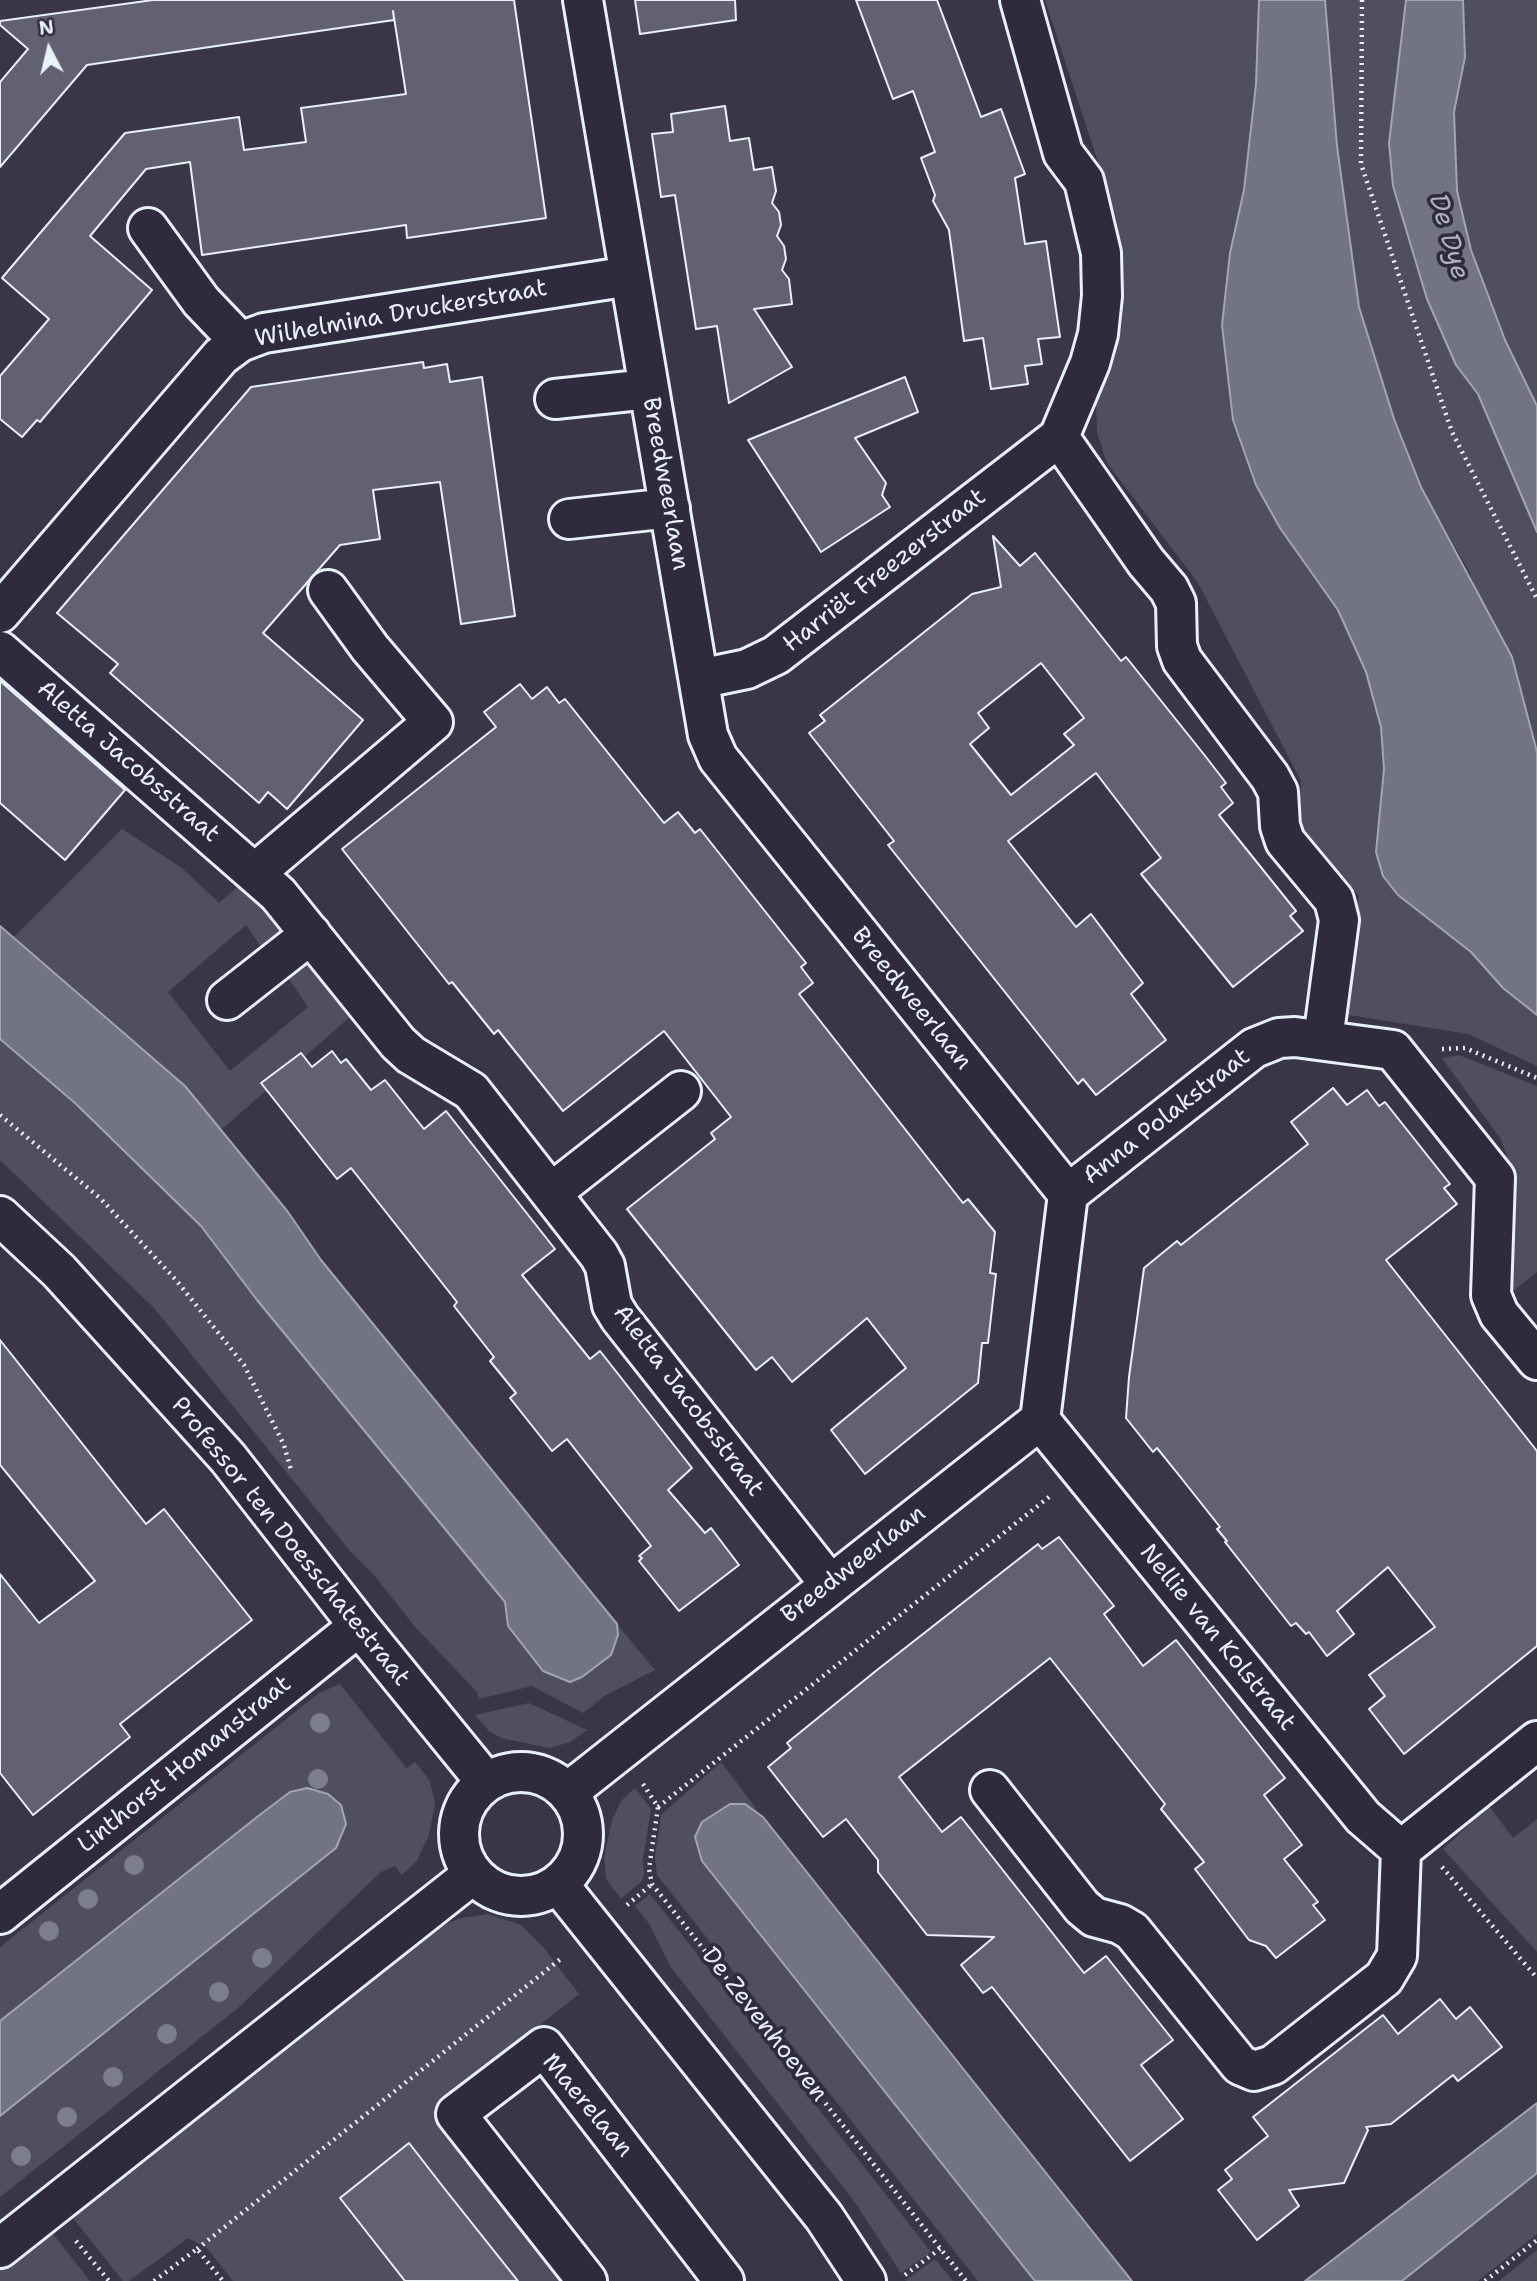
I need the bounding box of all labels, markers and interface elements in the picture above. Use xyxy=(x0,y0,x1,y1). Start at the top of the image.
north arrow xyxy=(14,14,84,84)
text: N xyxy=(37,14,55,41)
water label: De Dye xyxy=(1421,191,1475,283)
street label: Wilhelmina Druckerstraat xyxy=(253,274,549,354)
street label: Breedweerlaan xyxy=(636,395,694,573)
street label: Harriët Freezerstraat xyxy=(778,483,992,659)
street label: Aletta Jacobsstraat xyxy=(31,675,225,849)
street label: Breedweerlaan xyxy=(845,922,977,1076)
street label: Anna Polakstraat xyxy=(1078,1043,1256,1191)
street label: Aletta Jacobsstraat xyxy=(607,1300,769,1502)
street label: Professor ten Doesschatestraat xyxy=(165,1392,415,1692)
street label: Breedweerlaan xyxy=(776,1500,932,1630)
street label: Nellie van Kolstraat xyxy=(1133,1539,1301,1737)
street label: Linthorst Homanstraat xyxy=(73,1670,297,1860)
street label: De Zevenhoeven xyxy=(695,1942,833,2108)
street label: Maerelaan xyxy=(535,2049,639,2163)

